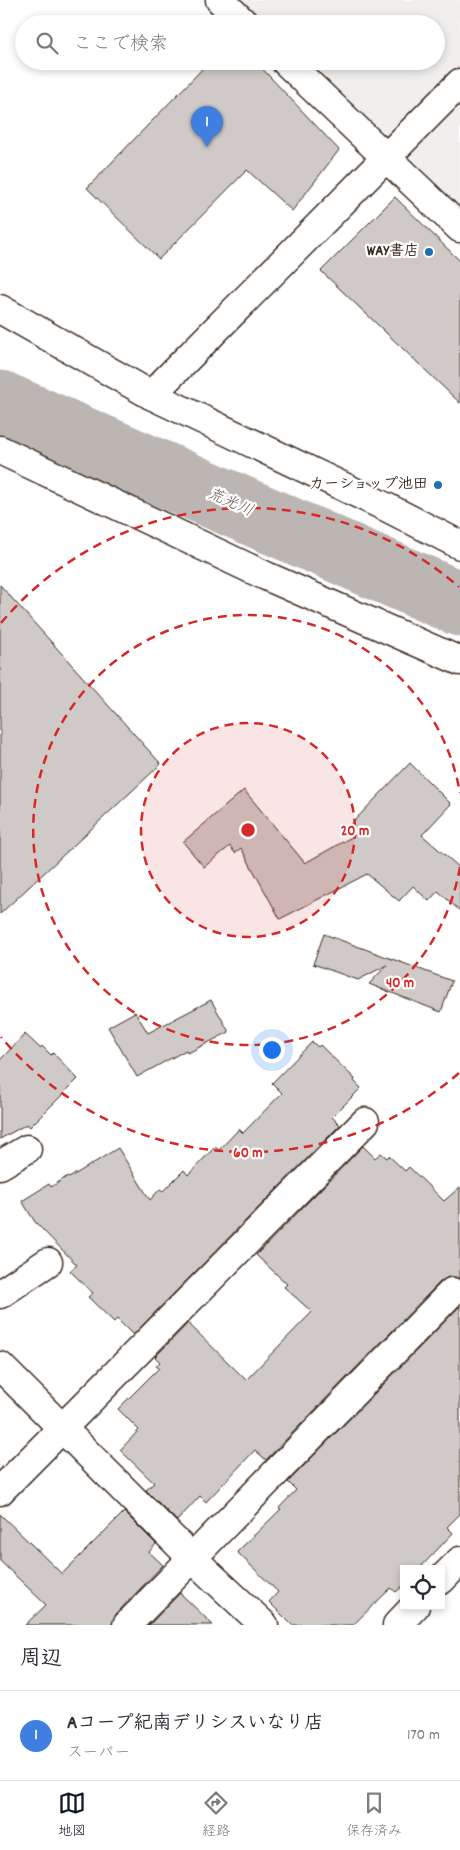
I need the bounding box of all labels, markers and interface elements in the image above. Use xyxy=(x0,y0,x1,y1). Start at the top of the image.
search box xyxy=(15,15,445,70)
icon: search xyxy=(33,29,61,57)
text: ここで検索 xyxy=(73,32,168,59)
pin: 1 xyxy=(191,106,223,147)
place label: WAY書店 xyxy=(367,241,419,263)
marker: WAY書店 xyxy=(423,246,435,258)
place label: カーショップ池田 xyxy=(309,474,428,496)
marker: カーショップ池田 xyxy=(432,479,444,491)
water label: 荒光川 xyxy=(203,483,257,523)
centre of rings xyxy=(239,821,257,839)
text: 20 m xyxy=(341,821,369,843)
text: 40 m xyxy=(386,973,414,995)
your location xyxy=(259,1037,285,1063)
text: 60 m xyxy=(233,1143,263,1165)
map controls xyxy=(400,1565,445,1610)
button: locate xyxy=(400,1565,445,1610)
text: 周辺 xyxy=(20,1645,62,1675)
text: Aコープ紀南デリシスいなり店 xyxy=(67,1711,323,1738)
text: 1 xyxy=(34,1724,38,1747)
text: 170 m xyxy=(407,1724,440,1747)
text: スーパー xyxy=(67,1742,130,1765)
tab: 地図 xyxy=(58,1789,86,1842)
tab: 経路 xyxy=(202,1789,230,1842)
tab: 保存済み xyxy=(346,1789,402,1842)

